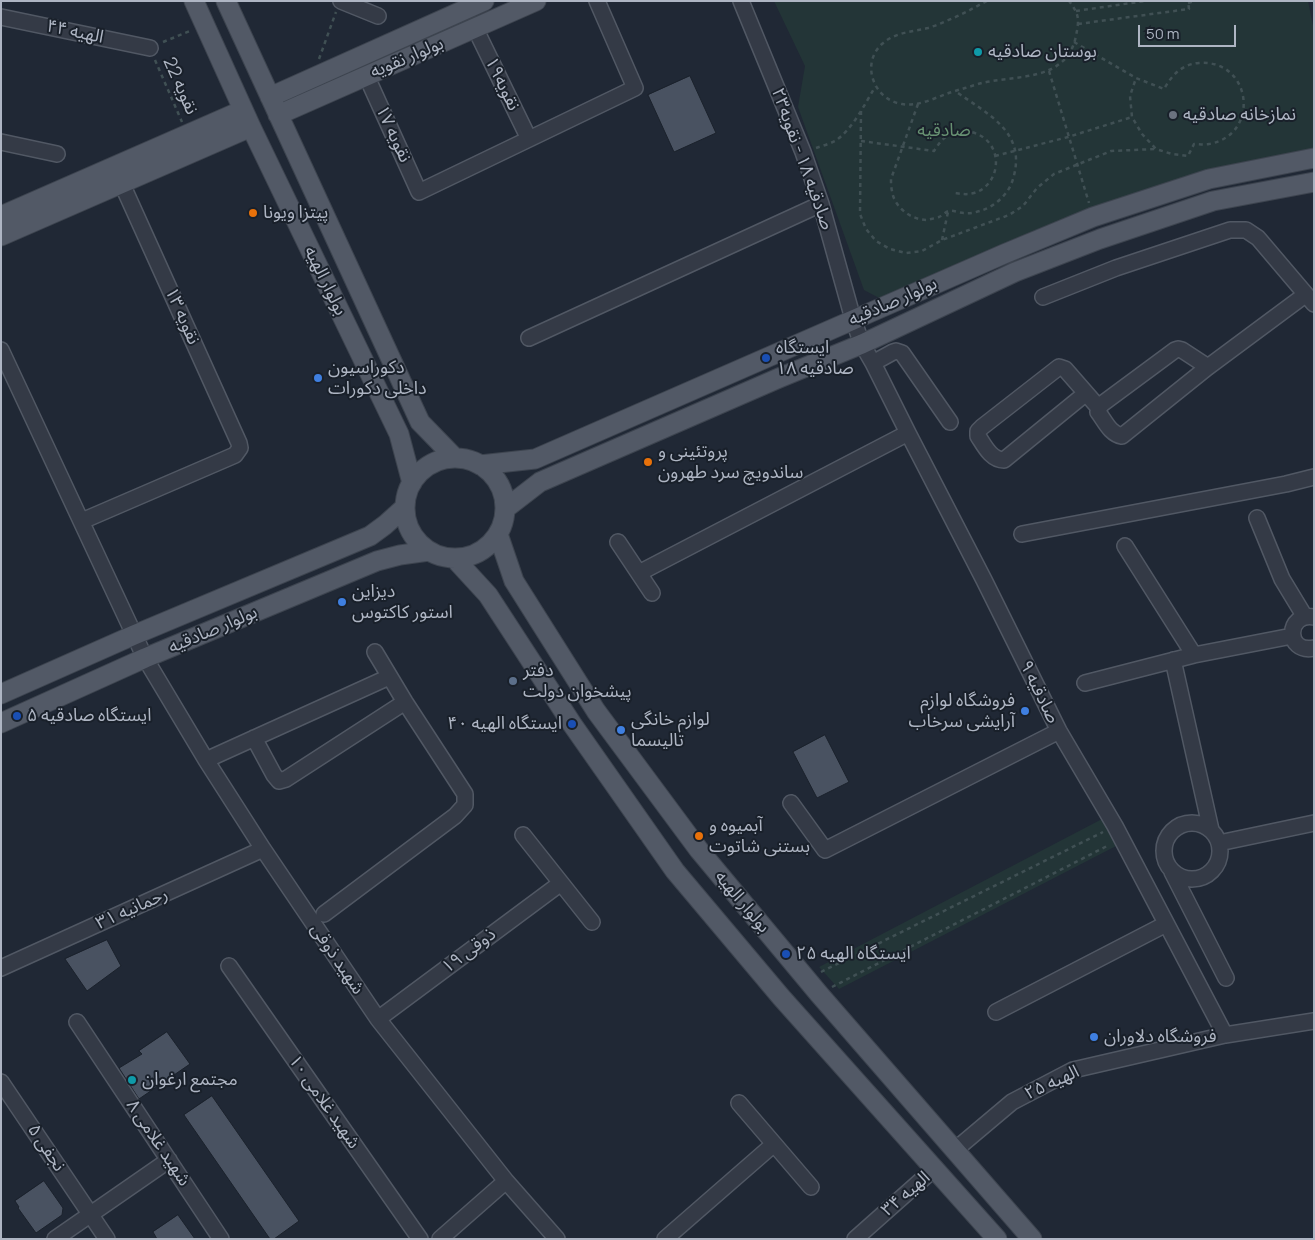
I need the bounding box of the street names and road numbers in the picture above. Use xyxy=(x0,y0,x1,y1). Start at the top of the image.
street label: الهیه ۴۴ xyxy=(45,15,105,49)
street label: بولوار نقویه xyxy=(367,33,447,83)
street label: نقویه 22 xyxy=(158,54,202,118)
street label: نقویه۱۹ xyxy=(480,54,524,114)
street label: صادقیه ۱۸ - نقویه۲۳ xyxy=(766,85,838,233)
street label: نقویه ۱۷ xyxy=(370,102,416,166)
street label: بولوار الهیه xyxy=(299,243,351,319)
street label: بولوار صادقیه xyxy=(845,273,941,331)
street label: نقویه ۱۳ xyxy=(160,284,204,348)
street label: بولوار صادقیه xyxy=(165,602,261,658)
street label: صادقیه ۹ xyxy=(1015,657,1063,727)
street label: بولوار الهیه xyxy=(710,867,774,937)
street label: رحمانیه ۳۱ xyxy=(93,884,171,934)
street label: شهید ذوقی xyxy=(305,919,369,999)
street label: ذوقی ۱۹ xyxy=(438,924,500,978)
street label: شهید غلامی ۱۰ xyxy=(284,1051,364,1153)
street label: الهیه ۲۵ xyxy=(1021,1061,1083,1105)
street label: شهید غلامی ۸ xyxy=(121,1096,195,1190)
street label: نجفی ۵ xyxy=(22,1120,70,1176)
street label: الهیه ۳۴ xyxy=(877,1167,935,1221)

